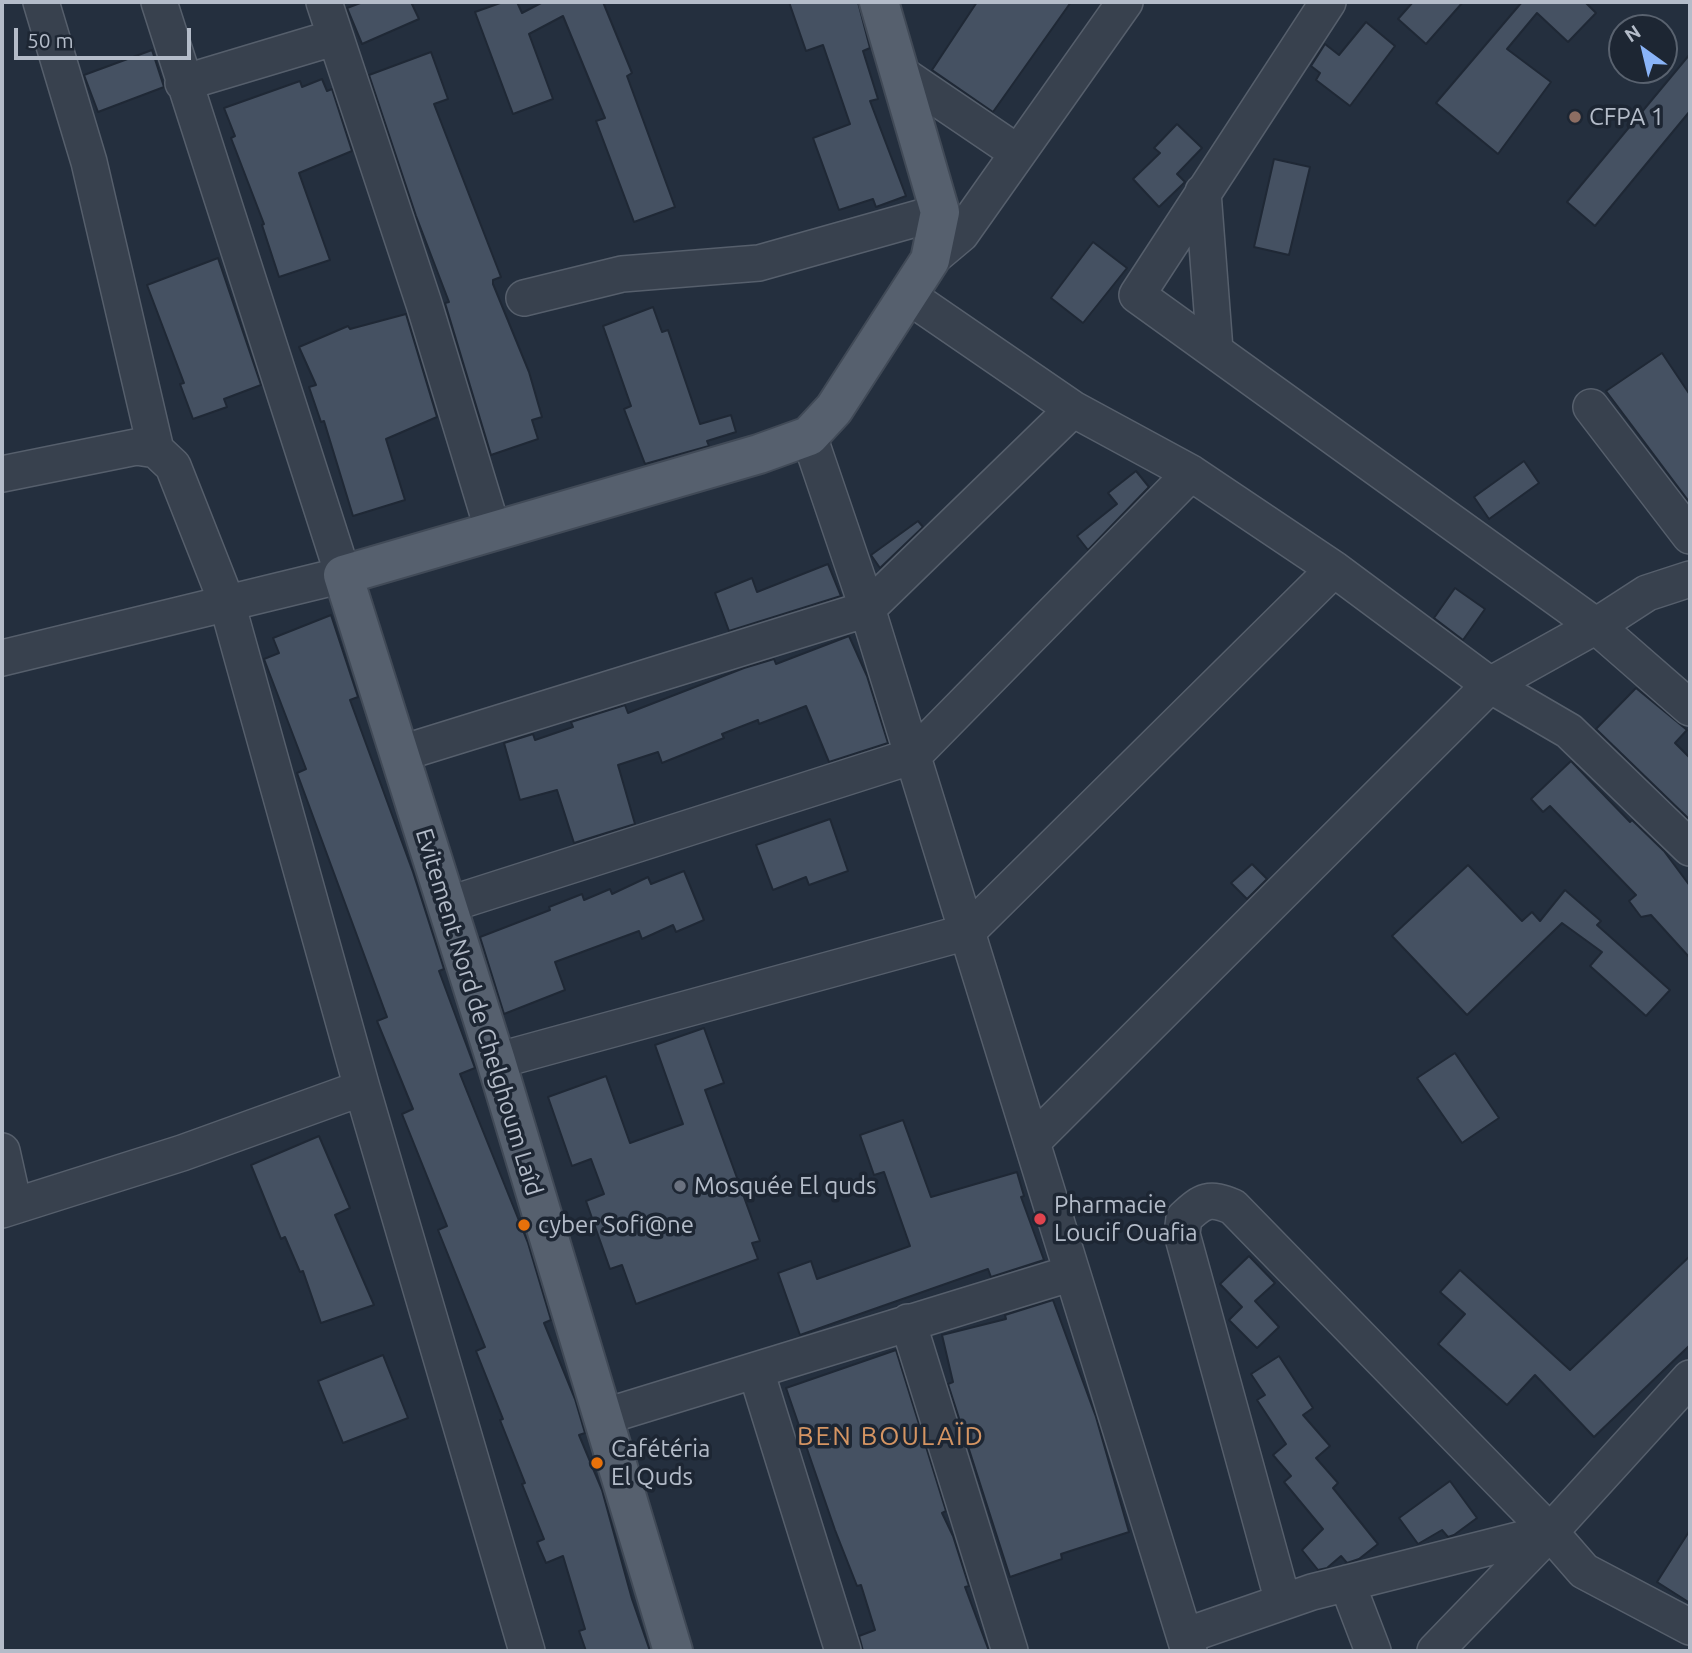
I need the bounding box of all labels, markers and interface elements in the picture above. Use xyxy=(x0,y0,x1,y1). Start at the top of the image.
scale bar xyxy=(18,14,194,58)
north arrow xyxy=(1608,14,1678,84)
text: N xyxy=(1620,20,1644,46)
text: 50 m xyxy=(27,28,74,52)
place label: CFPA 1 xyxy=(1589,103,1664,131)
marker: CFPA 1 xyxy=(1567,109,1583,125)
street label: Evitement Nord de Chelghoum Laîd xyxy=(409,825,549,1199)
place label: Mosquée El quds xyxy=(694,1172,876,1200)
marker: Mosquée El quds xyxy=(672,1178,688,1194)
place label: Pharmacie Loucif Ouafia xyxy=(1054,1191,1198,1247)
place label: cyber Sofi@ne xyxy=(538,1211,694,1239)
marker: Pharmacie Loucif Ouafia xyxy=(1032,1211,1048,1227)
marker: cyber Sofi@ne xyxy=(516,1217,532,1233)
district label: BEN BOULAÏD xyxy=(798,1420,984,1452)
place label: Cafétéria El Quds xyxy=(611,1435,710,1491)
marker: Cafétéria El Quds xyxy=(589,1455,605,1471)

